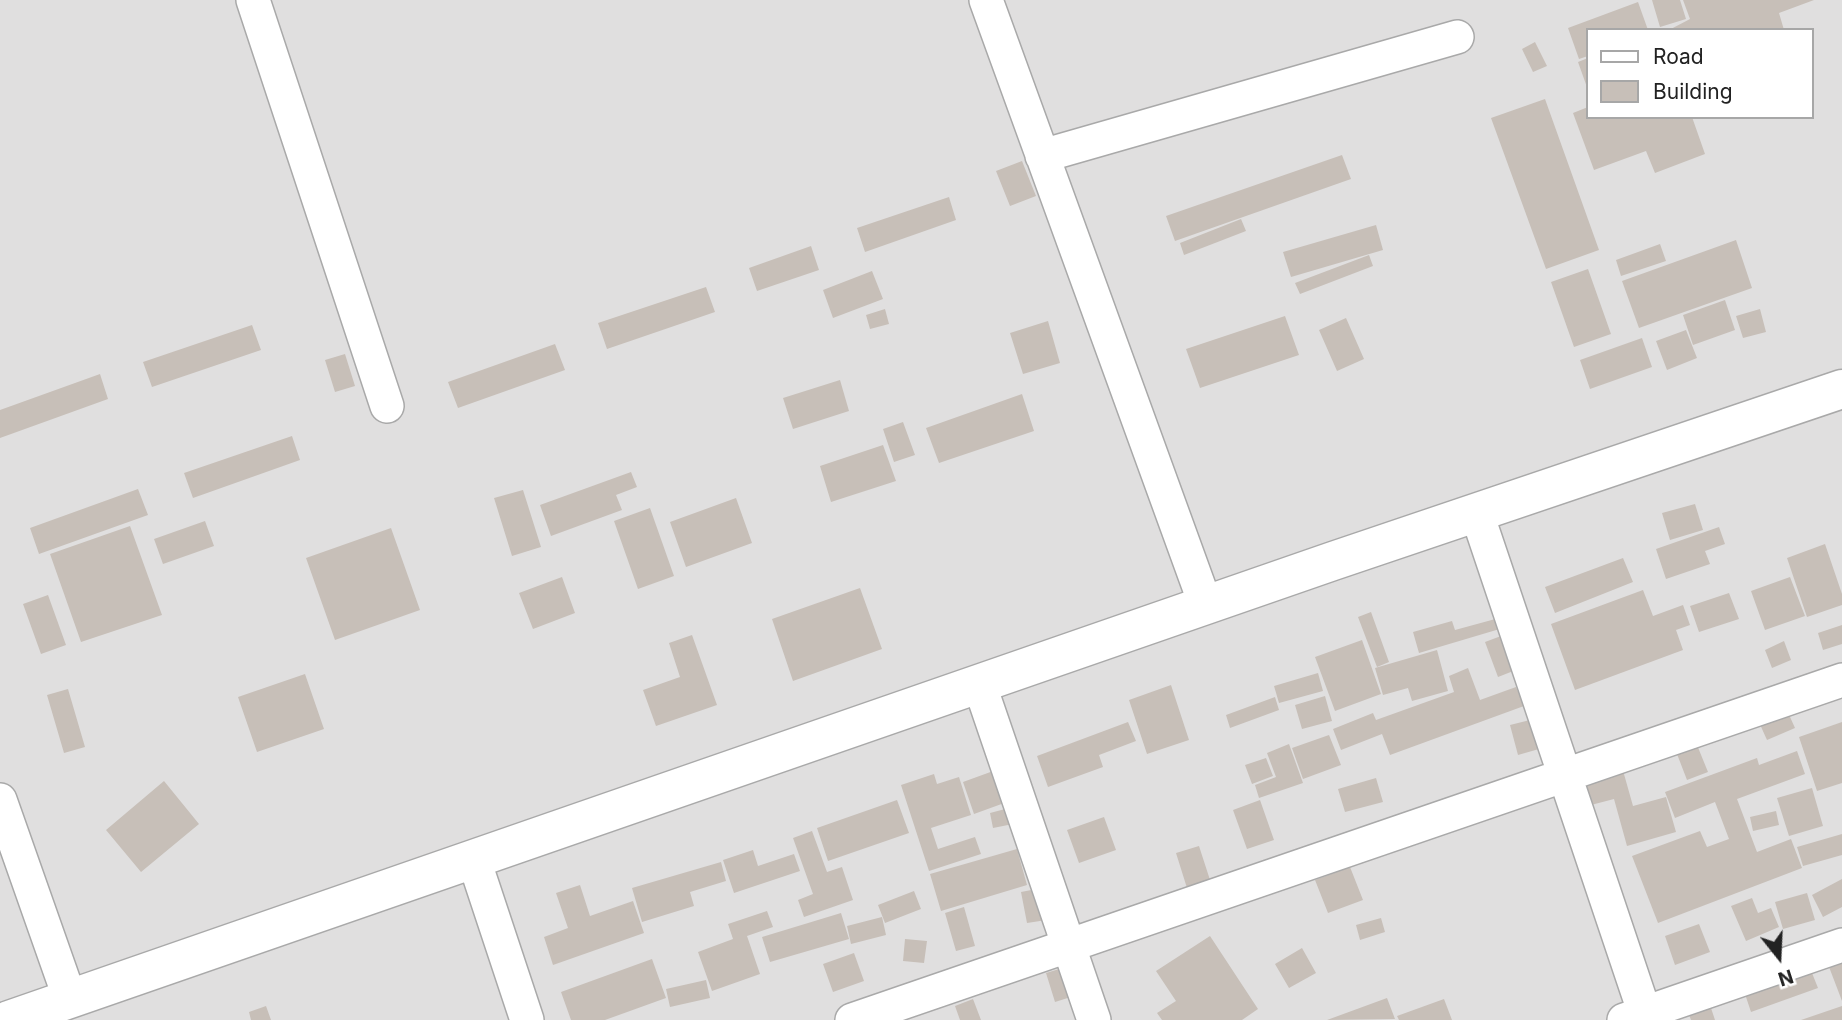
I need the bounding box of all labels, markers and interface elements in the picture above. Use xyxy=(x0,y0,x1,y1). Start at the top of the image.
legend xyxy=(1587,28,1814,119)
text: Road xyxy=(1653,44,1704,69)
text: Building xyxy=(1653,79,1733,104)
north arrow xyxy=(1744,922,1814,992)
text: N xyxy=(1775,964,1796,991)

